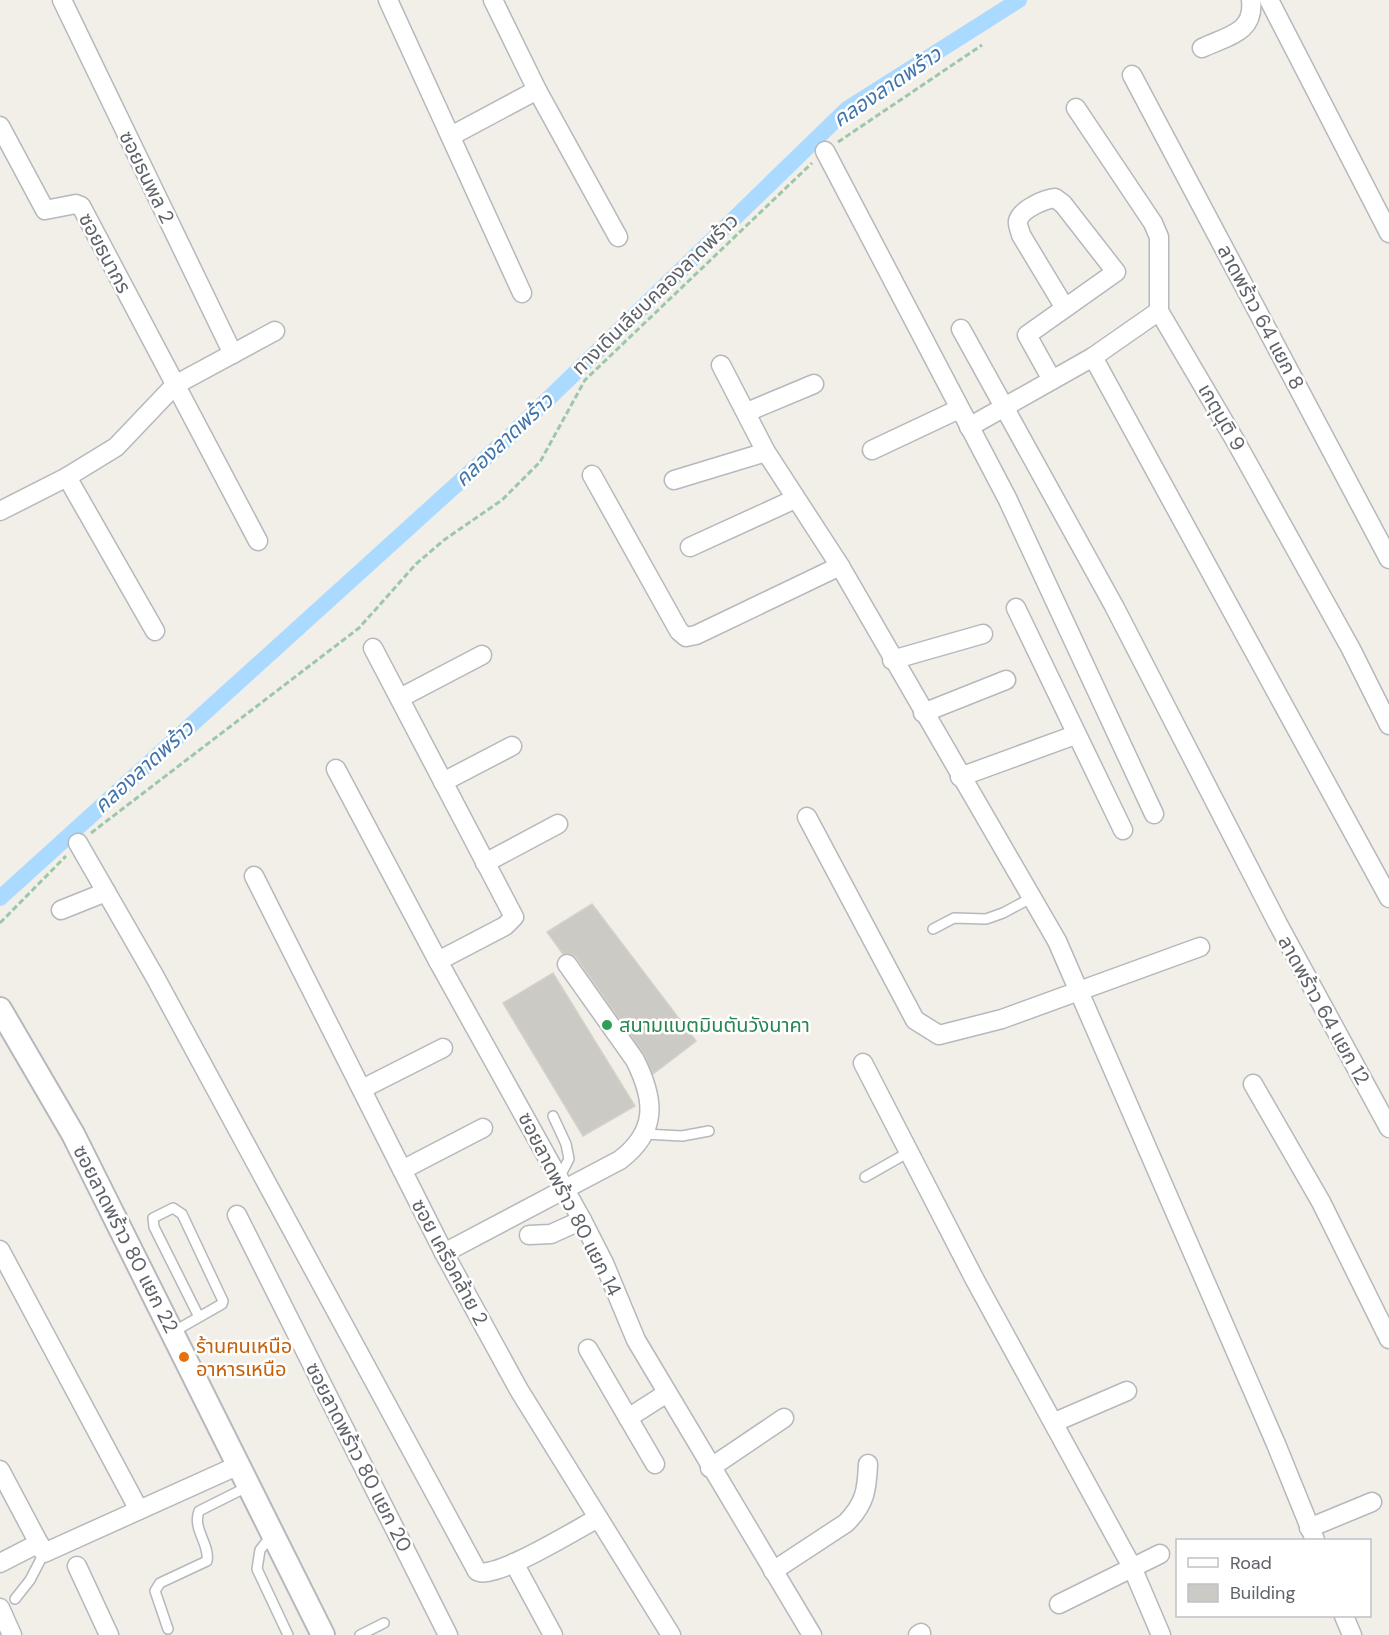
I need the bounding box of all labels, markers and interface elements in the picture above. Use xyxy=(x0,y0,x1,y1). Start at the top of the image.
water label: คลองลาดพร้าว xyxy=(827,40,947,134)
street label: ซอยธนพล 2 xyxy=(113,126,181,228)
street label: ซอยธนากร xyxy=(73,208,137,298)
street label: ทางเดินเลียบคลองลาดพร้าว xyxy=(566,208,744,380)
street label: ลาดพร้าว 64 แยก 8 xyxy=(1212,240,1310,394)
street label: เกตุนุติ 9 xyxy=(1192,379,1252,455)
water label: คลองลาดพร้าว xyxy=(449,387,560,493)
water label: คลองลาดพร้าว xyxy=(88,714,200,819)
street label: ลาดพร้าว 64 แยก 12 xyxy=(1272,931,1376,1089)
place label: สนามแบตมินตันวังนาคา xyxy=(619,1012,810,1038)
marker: สนามแบตมินตันวังนาคา xyxy=(600,1018,614,1032)
street label: ซอยลาดพร้าว 80 แยก 14 xyxy=(512,1108,628,1300)
street label: ซอยลาดพร้าว 80 แยก 22 xyxy=(67,1141,185,1337)
street label: ซอย เครือคล้าย 2 xyxy=(406,1194,494,1330)
place label: ร้านฅนเหนือ อาหารเหนือ xyxy=(196,1333,292,1382)
marker: ร้านฅนเหนือ อาหารเหนือ xyxy=(177,1350,191,1364)
street label: ซอยลาดพร้าว 80 แยก 20 xyxy=(300,1358,418,1556)
legend xyxy=(1176,1539,1371,1617)
text: Road xyxy=(1230,1551,1272,1575)
text: Building xyxy=(1230,1581,1295,1605)

